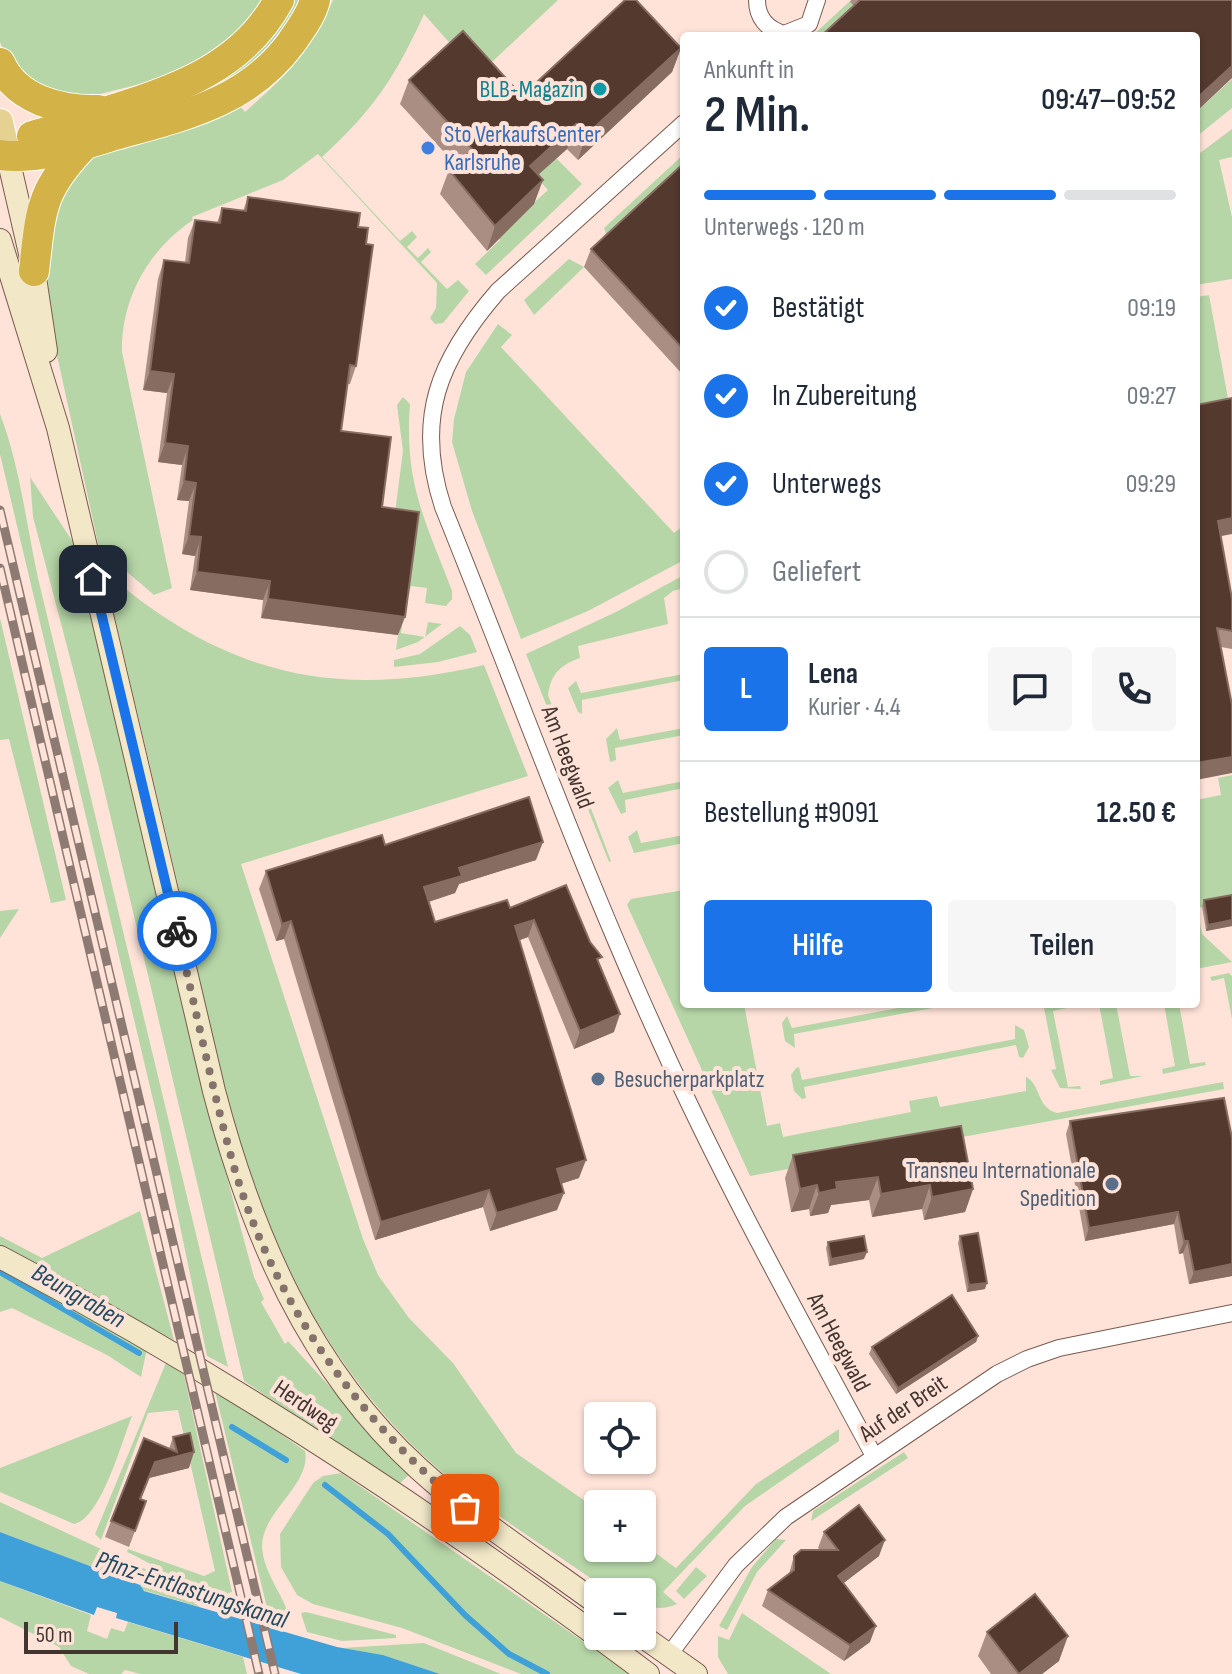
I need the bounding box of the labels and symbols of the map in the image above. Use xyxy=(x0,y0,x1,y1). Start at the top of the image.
place label: BLB-Magazin xyxy=(480,75,584,104)
marker: BLB-Magazin xyxy=(591,80,609,98)
place label: Sto VerkaufsCenter Karlsruhe xyxy=(444,120,601,177)
marker: Sto VerkaufsCenter Karlsruhe xyxy=(419,139,437,157)
pin xyxy=(59,545,127,613)
street label: Am Heegwald xyxy=(534,701,600,813)
courier xyxy=(137,891,217,971)
place label: Besucherparkplatz xyxy=(614,1065,765,1094)
marker: Besucherparkplatz xyxy=(589,1070,607,1088)
place label: Transneu Internationale Spedition xyxy=(906,1156,1096,1213)
marker: Transneu Internationale Spedition xyxy=(1103,1175,1121,1193)
water label: Beungraben xyxy=(26,1257,131,1335)
street label: Am Heegwald xyxy=(800,1287,877,1397)
street label: Auf der Breit xyxy=(853,1368,953,1449)
street label: Herdweg xyxy=(268,1374,343,1437)
pin xyxy=(431,1474,499,1542)
water label: Pfinz-Entlastungskanal xyxy=(92,1545,293,1636)
scale bar xyxy=(24,1618,178,1654)

